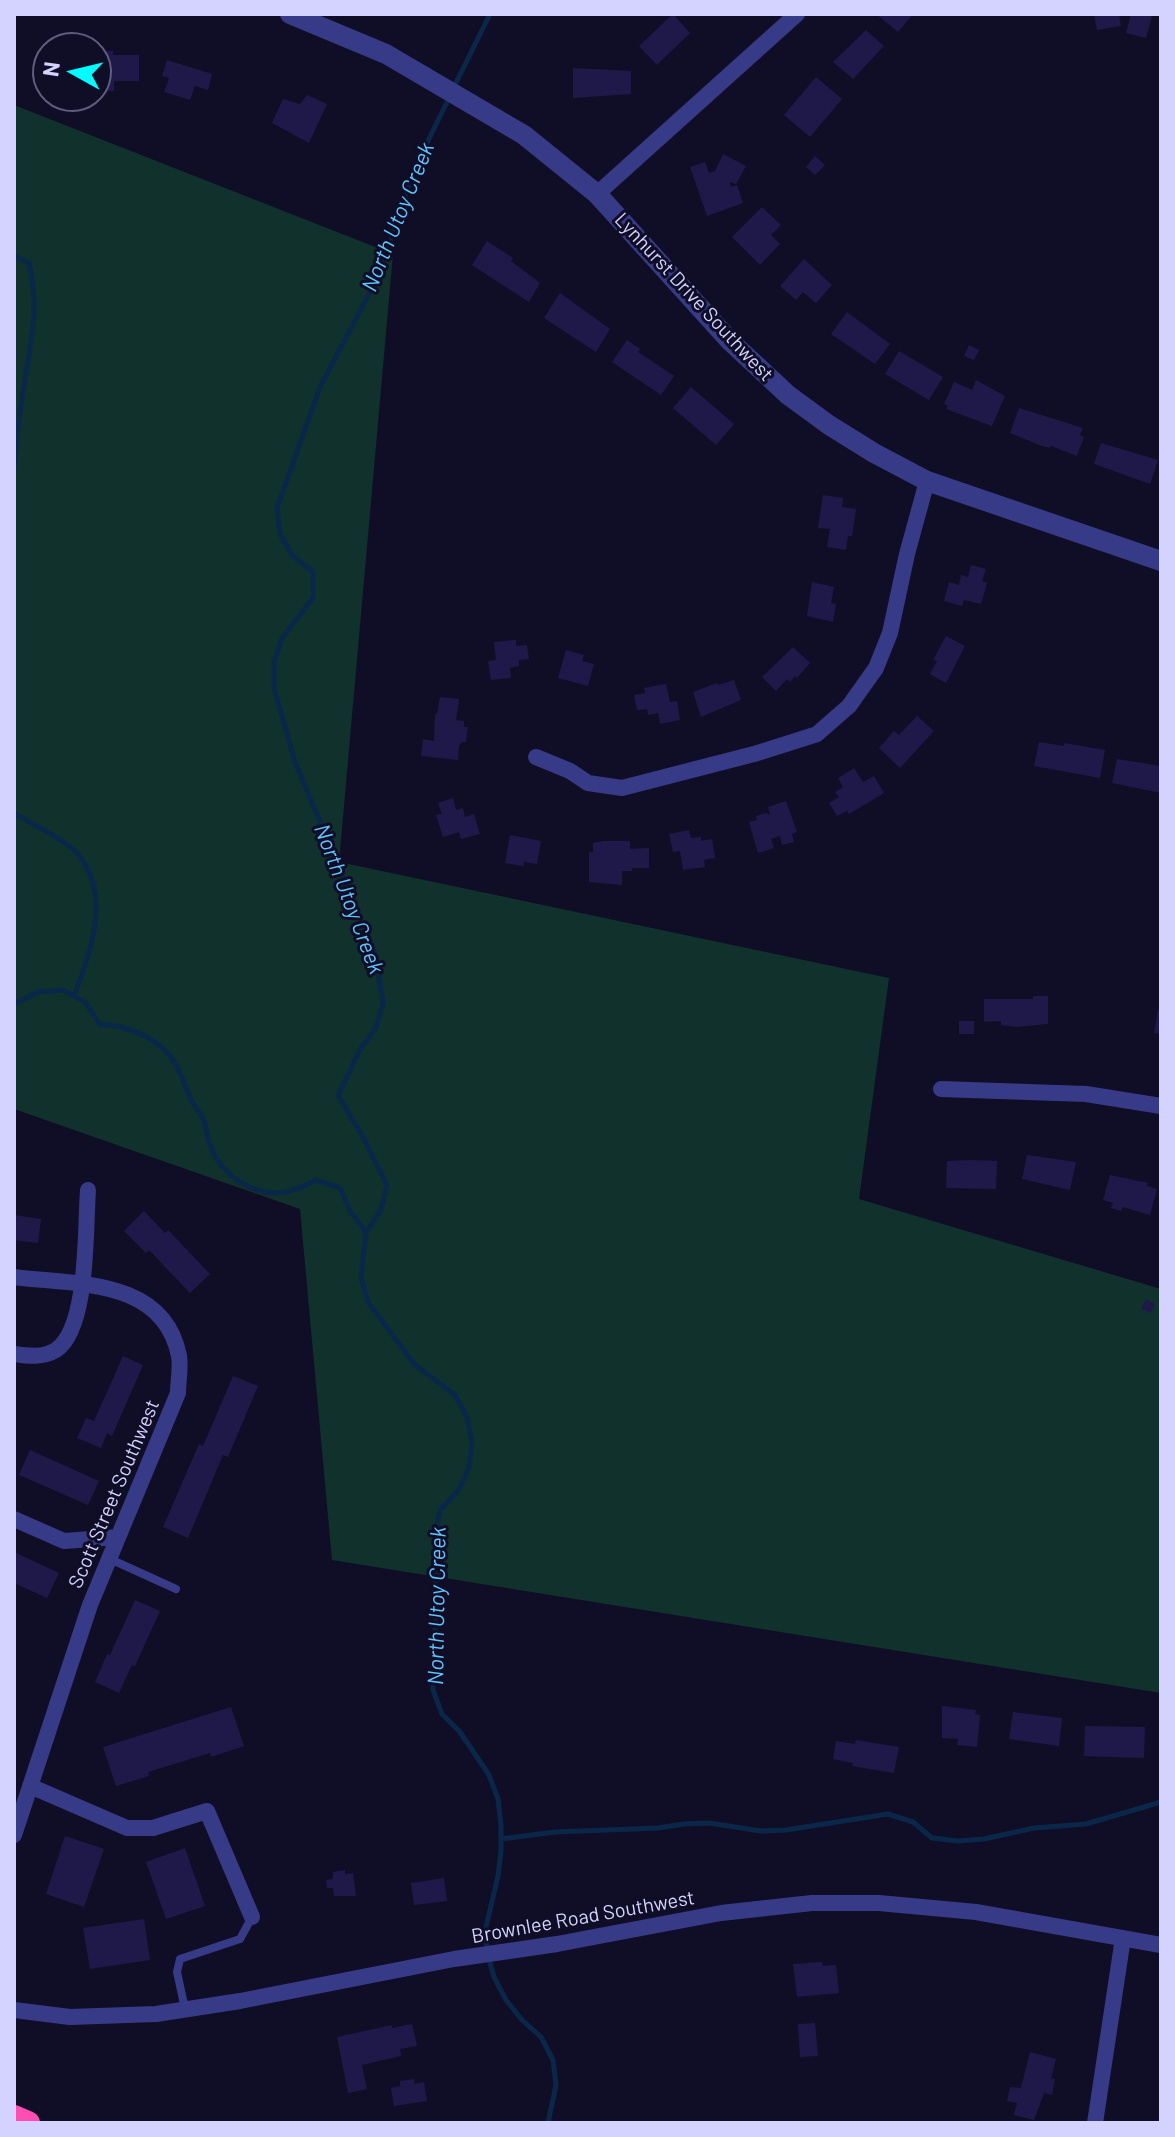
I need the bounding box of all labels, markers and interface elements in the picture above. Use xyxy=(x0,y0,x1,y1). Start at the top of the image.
north arrow xyxy=(32,32,112,112)
text: N xyxy=(36,60,64,78)
water label: North Utoy Creek xyxy=(356,139,440,295)
street label: Lynhurst Drive Southwest xyxy=(610,208,778,386)
water label: North Utoy Creek xyxy=(308,820,390,978)
street label: Scott Street Southwest xyxy=(63,1396,165,1592)
water label: North Utoy Creek xyxy=(422,1527,452,1685)
street label: Brownlee Road Southwest xyxy=(470,1886,696,1948)

